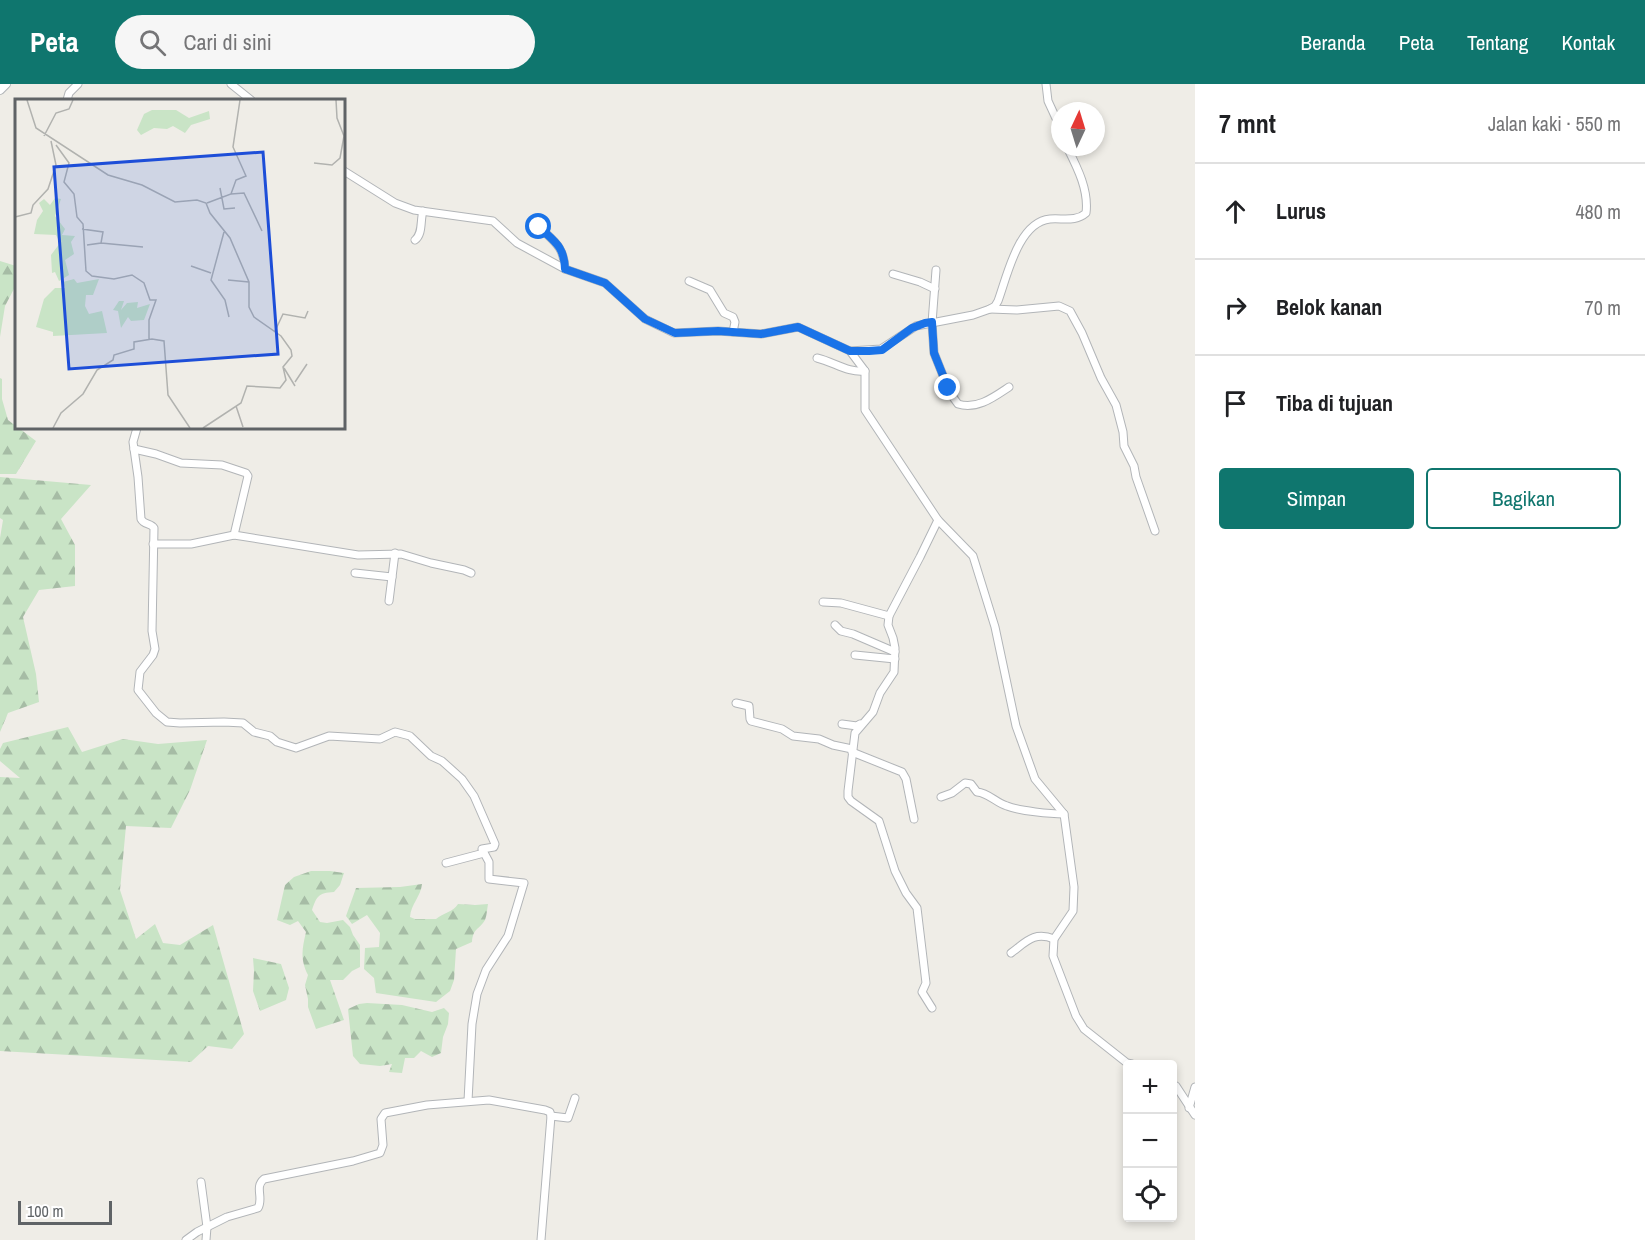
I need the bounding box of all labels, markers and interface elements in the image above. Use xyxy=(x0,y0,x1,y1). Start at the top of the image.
search box xyxy=(115,15,535,69)
text: Peta xyxy=(30,23,79,61)
icon: search xyxy=(136,26,169,59)
text: Cari di sini xyxy=(184,27,272,57)
text: Beranda xyxy=(1301,28,1366,57)
text: Peta xyxy=(1399,28,1434,57)
text: Tentang xyxy=(1467,28,1528,57)
text: Kontak xyxy=(1561,28,1615,57)
inset map xyxy=(15,99,345,429)
north arrow xyxy=(1051,102,1105,156)
text: 7 mnt xyxy=(1219,106,1276,141)
text: Jalan kaki · 550 m xyxy=(1488,110,1621,137)
icon: ahead xyxy=(1219,195,1252,228)
text: Lurus xyxy=(1276,196,1326,226)
text: 480 m xyxy=(1575,198,1621,225)
route start xyxy=(525,213,551,239)
icon: right xyxy=(1219,291,1252,324)
text: Belok kanan xyxy=(1276,292,1382,322)
text: 70 m xyxy=(1585,294,1621,321)
route end xyxy=(934,374,960,400)
icon: arrive xyxy=(1219,387,1252,420)
text: Tiba di tujuan xyxy=(1276,388,1393,418)
button: Simpan xyxy=(1219,468,1414,529)
button: Bagikan xyxy=(1426,468,1621,529)
map controls xyxy=(1123,1060,1177,1222)
button: + xyxy=(1123,1060,1177,1114)
button: − xyxy=(1123,1114,1177,1168)
button: locate xyxy=(1123,1168,1177,1222)
scale bar xyxy=(18,1198,112,1226)
text: 100 m xyxy=(27,1200,63,1222)

